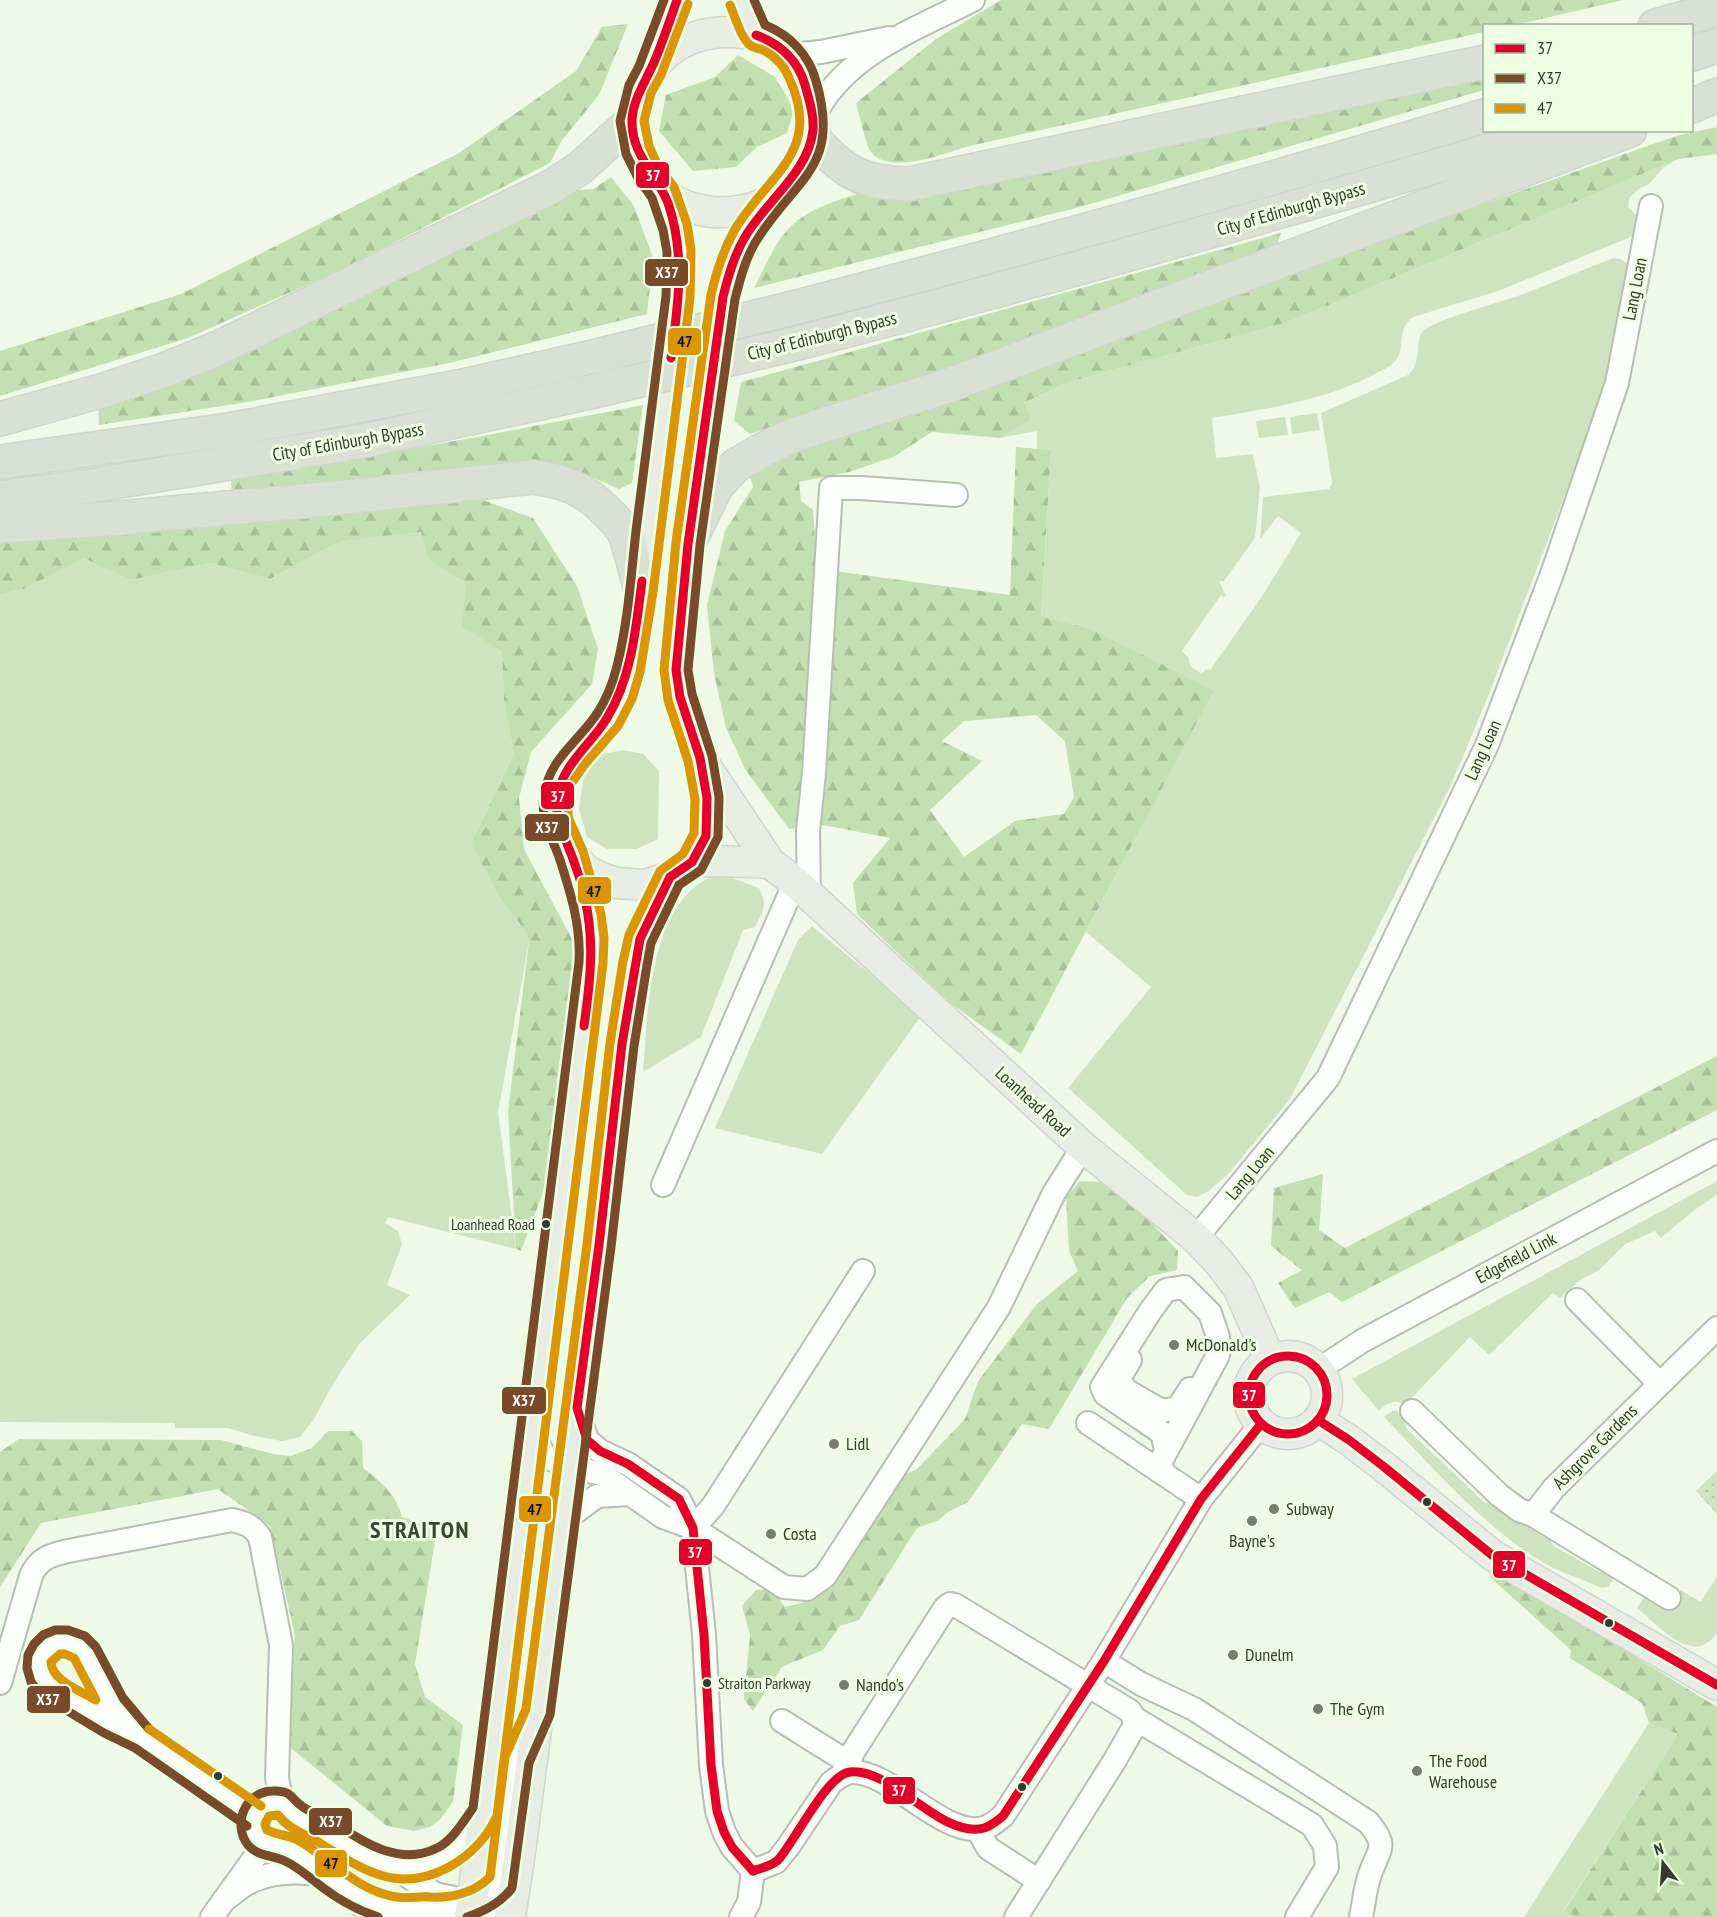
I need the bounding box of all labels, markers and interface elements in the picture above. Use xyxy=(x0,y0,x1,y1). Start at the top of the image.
legend xyxy=(1483,24,1693,132)
text: 37 xyxy=(1537,36,1553,59)
text: X37 xyxy=(1537,66,1562,89)
text: 47 xyxy=(1537,96,1553,119)
line badge: 37 xyxy=(635,161,670,189)
text: 37 xyxy=(645,165,661,185)
street label: City of Edinburgh Bypass xyxy=(1214,176,1368,241)
street label: Lang Loan xyxy=(1617,256,1652,322)
line badge: X37 xyxy=(644,258,689,287)
text: X37 xyxy=(655,262,679,282)
street label: City of Edinburgh Bypass xyxy=(745,306,899,365)
line badge: 47 xyxy=(667,327,702,356)
text: 47 xyxy=(677,331,693,351)
street label: City of Edinburgh Bypass xyxy=(271,417,425,466)
street label: Lang Loan xyxy=(1459,716,1506,783)
line badge: 37 xyxy=(540,781,575,810)
text: 37 xyxy=(550,786,566,806)
line badge: X37 xyxy=(524,813,570,842)
text: X37 xyxy=(535,817,559,837)
line badge: 47 xyxy=(577,876,612,905)
text: 47 xyxy=(586,881,602,901)
street label: Loanhead Road xyxy=(991,1061,1076,1142)
street label: Lang Loan xyxy=(1220,1141,1279,1204)
place label: Loanhead Road xyxy=(451,1214,535,1234)
marker: Loanhead Road xyxy=(540,1218,552,1230)
street label: Edgefield Link xyxy=(1471,1227,1560,1288)
place label: McDonald's xyxy=(1186,1333,1257,1356)
marker: McDonald's xyxy=(1167,1338,1181,1352)
line badge: 37 xyxy=(1232,1381,1266,1409)
text: 37 xyxy=(1241,1385,1257,1405)
line badge: X37 xyxy=(501,1386,547,1415)
text: X37 xyxy=(512,1390,536,1410)
street label: Ashgrove Gardens xyxy=(1547,1399,1642,1494)
place label: Lidl xyxy=(846,1432,870,1455)
marker: Lidl xyxy=(827,1437,841,1451)
line badge: 47 xyxy=(518,1495,552,1523)
unlabelled marker xyxy=(1421,1496,1433,1508)
place label: Subway xyxy=(1286,1497,1334,1520)
text: 47 xyxy=(527,1499,543,1519)
marker: Subway xyxy=(1267,1502,1281,1516)
district label: STRAITON xyxy=(370,1514,470,1545)
marker: Bayne's xyxy=(1245,1514,1259,1528)
place label: Costa xyxy=(783,1522,817,1545)
marker: Costa xyxy=(764,1527,778,1541)
place label: Bayne's xyxy=(1229,1529,1275,1552)
line badge: 37 xyxy=(678,1538,713,1566)
text: 37 xyxy=(687,1542,703,1562)
line badge: 37 xyxy=(1492,1550,1526,1579)
text: 37 xyxy=(1501,1555,1517,1575)
unlabelled marker xyxy=(1603,1617,1615,1629)
place label: Dunelm xyxy=(1245,1643,1294,1666)
marker: Dunelm xyxy=(1226,1648,1240,1662)
place label: Straiton Parkway xyxy=(718,1673,811,1693)
place label: Nando's xyxy=(856,1673,904,1696)
marker: Straiton Parkway xyxy=(701,1677,713,1689)
marker: Nando's xyxy=(837,1678,851,1692)
line badge: X37 xyxy=(26,1685,71,1714)
text: X37 xyxy=(36,1689,60,1709)
place label: The Gym xyxy=(1330,1697,1385,1720)
marker: The Gym xyxy=(1311,1702,1325,1716)
place label: The Food Warehouse xyxy=(1429,1749,1497,1793)
marker: The Food Warehouse xyxy=(1410,1764,1424,1778)
unlabelled marker xyxy=(212,1770,224,1782)
line badge: 37 xyxy=(882,1776,916,1805)
text: 37 xyxy=(891,1780,907,1800)
unlabelled marker xyxy=(1016,1781,1028,1793)
line badge: X37 xyxy=(308,1807,353,1836)
text: X37 xyxy=(319,1811,343,1831)
north arrow xyxy=(1633,1833,1693,1893)
text: N xyxy=(1652,1838,1666,1859)
line badge: 47 xyxy=(314,1849,348,1878)
text: 47 xyxy=(323,1853,339,1873)

